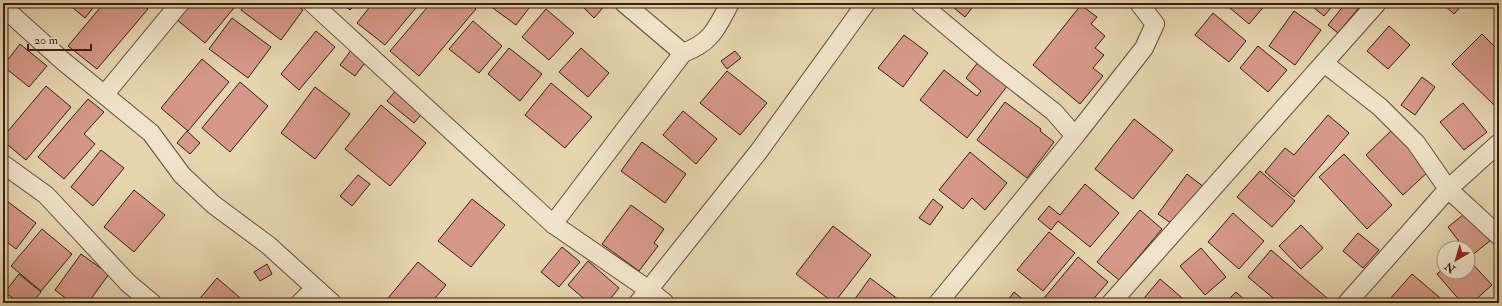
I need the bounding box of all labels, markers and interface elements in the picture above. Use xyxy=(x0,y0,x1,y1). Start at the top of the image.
scale bar xyxy=(28,26,91,52)
text: 20 m xyxy=(34,33,59,48)
north arrow xyxy=(1436,240,1476,280)
text: N xyxy=(1441,259,1459,276)

